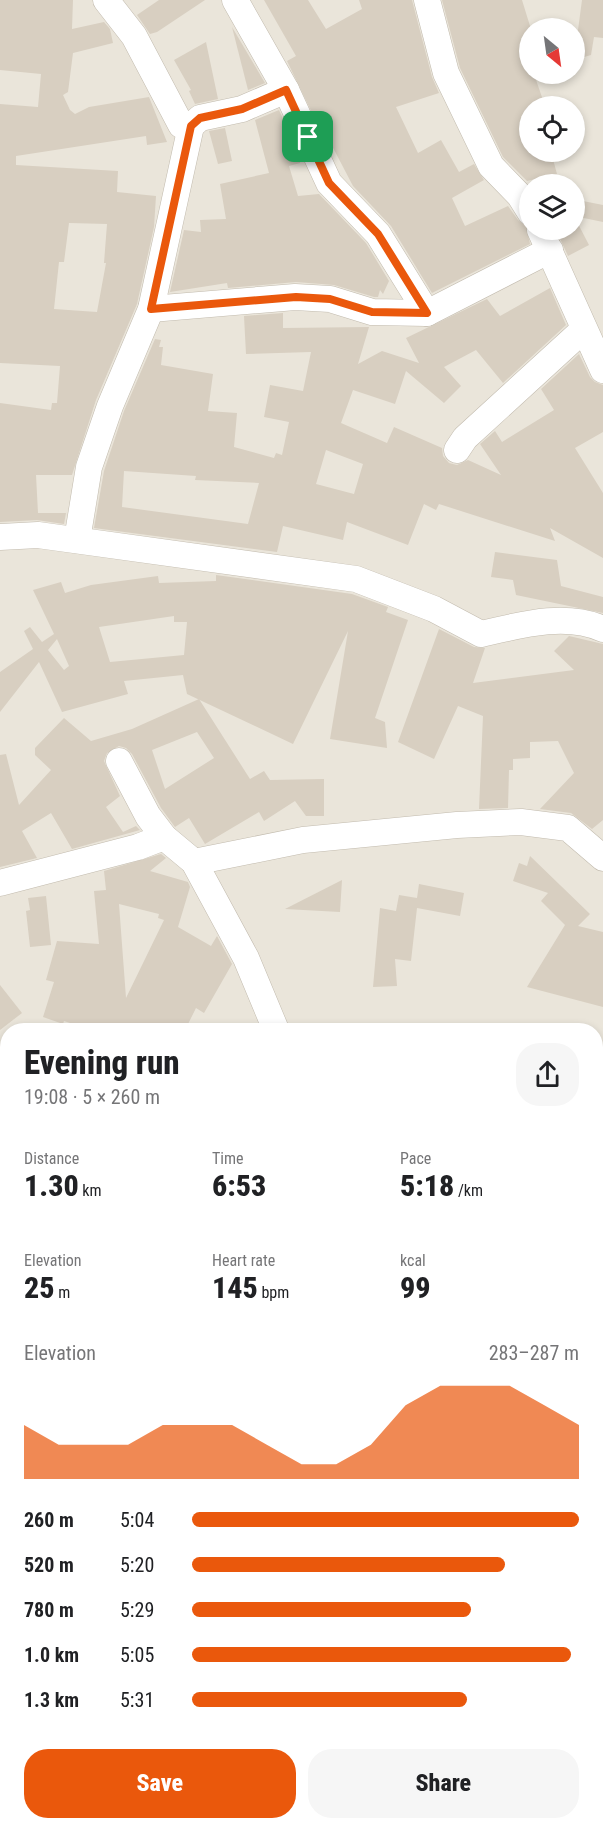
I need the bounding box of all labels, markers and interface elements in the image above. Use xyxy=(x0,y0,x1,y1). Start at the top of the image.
north arrow xyxy=(519,18,585,84)
map controls xyxy=(519,18,585,240)
button: locate xyxy=(519,96,585,162)
pin xyxy=(282,111,333,162)
icon: arrive xyxy=(291,120,324,153)
button: layers xyxy=(519,174,585,240)
text: Evening run xyxy=(24,1043,180,1082)
button: share xyxy=(516,1043,579,1106)
text: 19:08 · 5 × 260 m xyxy=(24,1085,160,1109)
text: Distance xyxy=(24,1149,79,1168)
text: Time xyxy=(212,1149,244,1168)
text: Pace xyxy=(400,1149,431,1168)
text: 1.30 xyxy=(24,1168,79,1203)
text: 6:53 xyxy=(212,1168,266,1203)
text: 5:18 xyxy=(400,1168,454,1203)
text: km xyxy=(79,1181,102,1200)
text: /km xyxy=(454,1181,483,1200)
text: Elevation xyxy=(24,1251,82,1270)
text: Heart rate xyxy=(212,1251,275,1270)
text: kcal xyxy=(400,1251,426,1270)
text: 25 xyxy=(24,1270,55,1305)
text: 145 xyxy=(212,1270,258,1305)
text: 99 xyxy=(400,1270,431,1305)
text: m xyxy=(55,1283,70,1302)
text: bpm xyxy=(258,1283,289,1302)
text: Elevation xyxy=(24,1341,96,1365)
text: 283–287 m xyxy=(489,1341,579,1365)
text: 260 m xyxy=(24,1508,74,1532)
text: 5:04 xyxy=(120,1508,154,1532)
text: 520 m xyxy=(24,1553,74,1577)
text: 5:20 xyxy=(120,1553,154,1577)
text: 780 m xyxy=(24,1598,74,1622)
text: 5:29 xyxy=(120,1598,154,1622)
text: 1.0 km xyxy=(24,1643,79,1667)
text: 5:05 xyxy=(120,1643,154,1667)
text: 1.3 km xyxy=(24,1688,79,1712)
text: 5:31 xyxy=(120,1688,154,1712)
button: Save xyxy=(24,1749,296,1818)
button: Share xyxy=(308,1749,579,1818)

